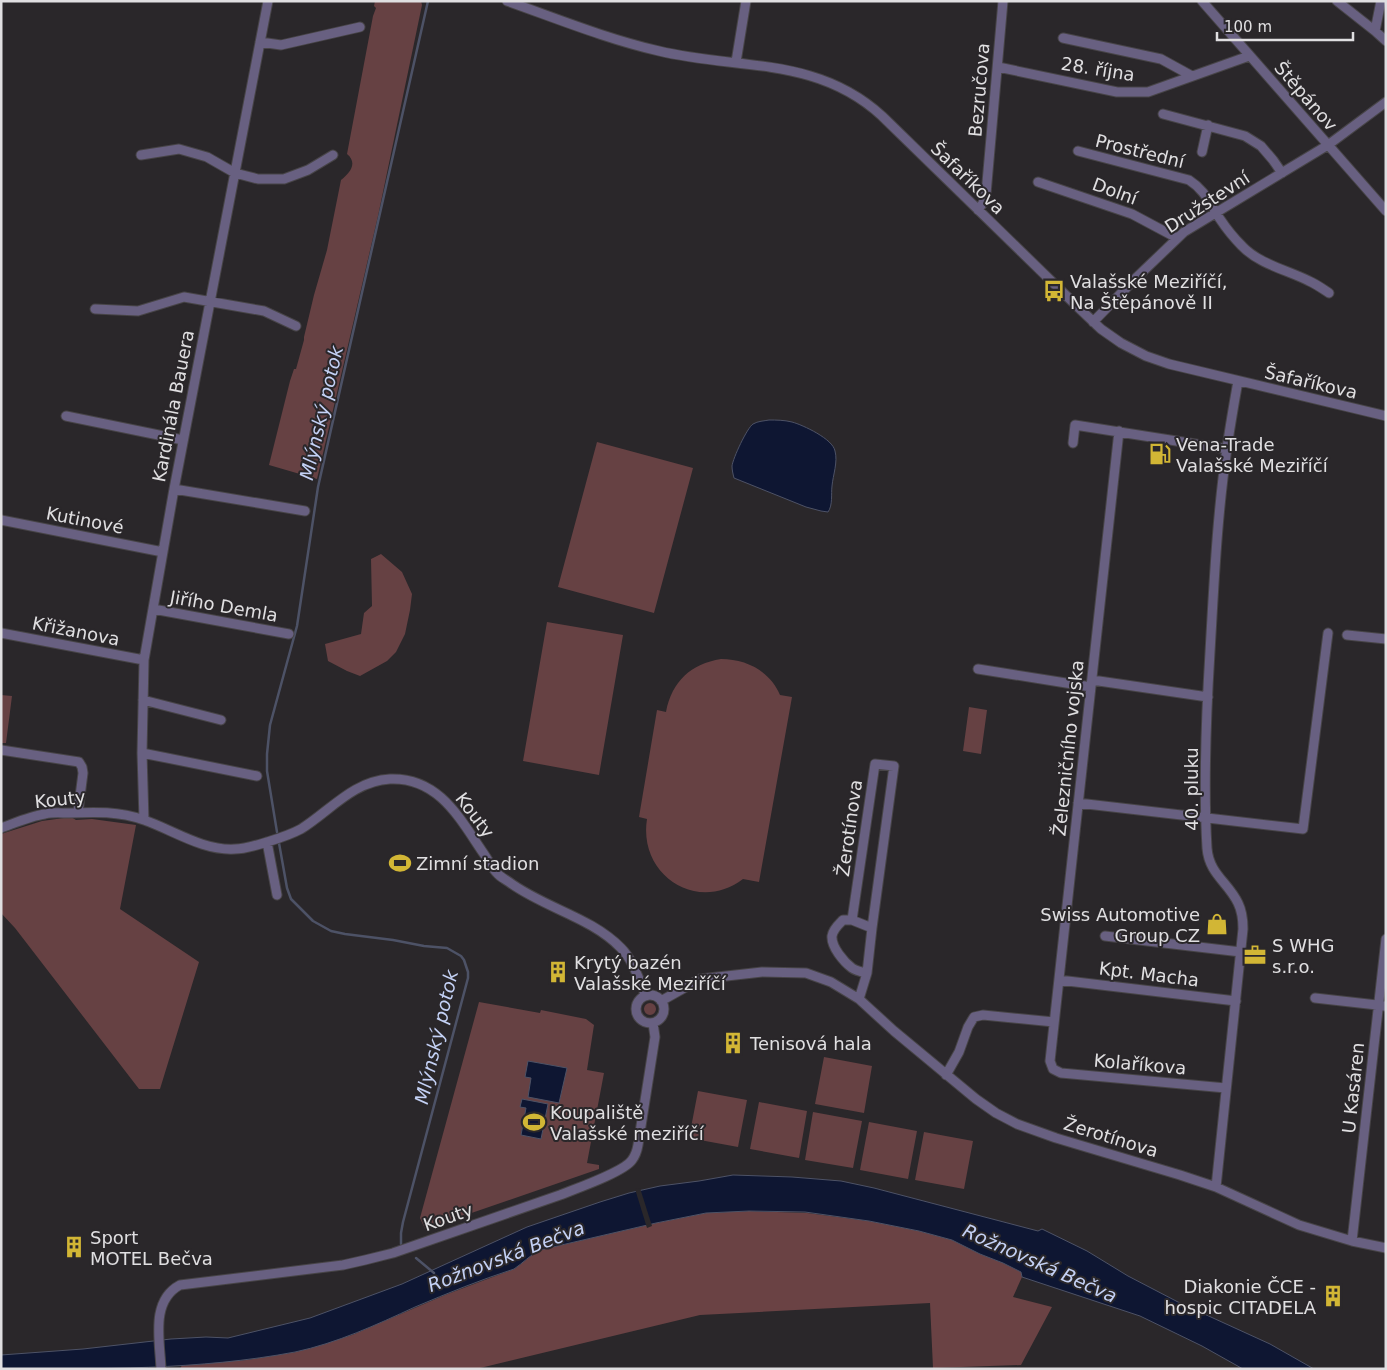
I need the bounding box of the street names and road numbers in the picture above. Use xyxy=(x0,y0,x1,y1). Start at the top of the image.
street label: Bezručova xyxy=(964,42,994,138)
street label: 28. října xyxy=(1060,53,1136,85)
street label: Štěpánov xyxy=(1270,57,1342,135)
street label: Prostřední xyxy=(1093,130,1188,172)
street label: Šafaříkova xyxy=(927,138,1009,218)
street label: Družstevní xyxy=(1161,166,1254,237)
street label: Dolní xyxy=(1090,173,1141,209)
street label: Kardinála Bauera xyxy=(148,328,198,484)
street label: Šafaříkova xyxy=(1263,361,1359,403)
street label: Kutinové xyxy=(44,502,126,538)
street label: Jiřího Demla xyxy=(167,586,280,626)
street label: Křižanova xyxy=(30,612,122,650)
street label: Železničního vojska xyxy=(1048,659,1088,837)
street label: 40. pluku xyxy=(1181,747,1202,831)
street label: Žerotínova xyxy=(832,778,866,878)
street label: Kouty xyxy=(34,786,87,812)
street label: Kouty xyxy=(451,788,499,842)
street label: Kpt. Macha xyxy=(1098,957,1200,991)
street label: U Kasáren xyxy=(1338,1041,1368,1135)
street label: Kolaříkova xyxy=(1093,1049,1187,1079)
street label: Žerotínova xyxy=(1061,1113,1161,1161)
street label: Kouty xyxy=(420,1199,476,1235)

